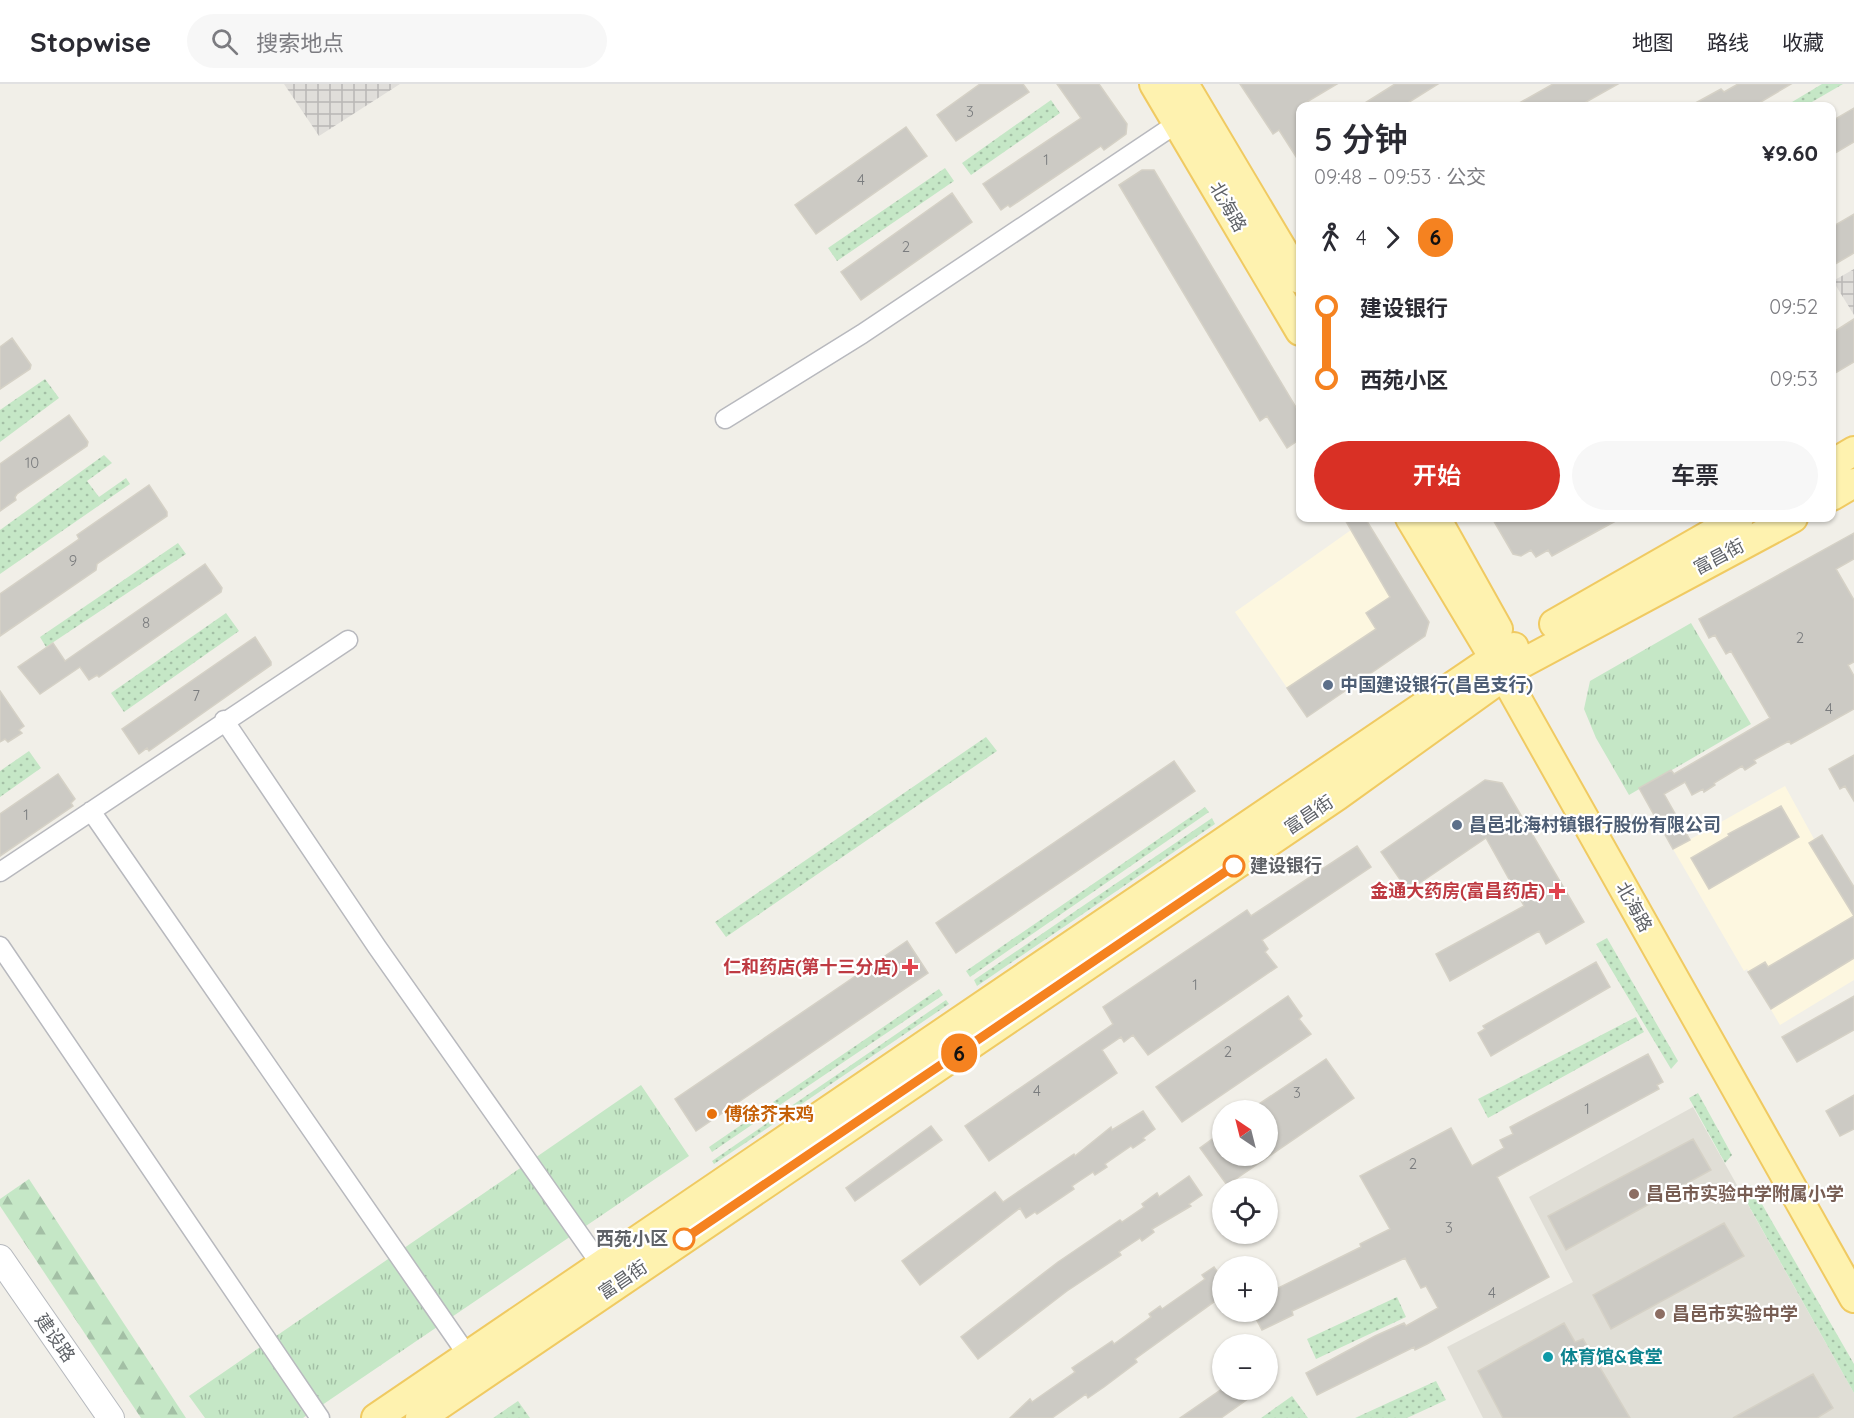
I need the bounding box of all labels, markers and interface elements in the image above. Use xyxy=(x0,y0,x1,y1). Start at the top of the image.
search box xyxy=(187,14,607,68)
text: Stopwise xyxy=(30,24,151,59)
icon: search xyxy=(208,25,241,58)
text: 搜索地点 xyxy=(256,29,344,57)
text: 地图 xyxy=(1632,29,1674,55)
text: 路线 xyxy=(1707,29,1749,55)
text: 收藏 xyxy=(1782,29,1824,55)
house number: 3 xyxy=(966,102,974,121)
text: 5 分钟 xyxy=(1314,118,1408,159)
text: ¥9.60 xyxy=(1762,139,1818,167)
house number: 1 xyxy=(1043,150,1049,169)
text: 09:48 – 09:53 · 公交 xyxy=(1314,164,1486,189)
house number: 4 xyxy=(857,170,865,189)
street label: 北海路 xyxy=(1205,178,1252,236)
icon: walk xyxy=(1314,221,1347,254)
icon: forward xyxy=(1376,221,1409,254)
text: 6 xyxy=(1430,224,1441,250)
text: 4 xyxy=(1356,225,1367,250)
house number: 2 xyxy=(902,237,910,256)
text: 建设银行 xyxy=(1360,294,1448,322)
text: 09:52 xyxy=(1769,294,1818,319)
text: 西苑小区 xyxy=(1360,366,1448,394)
text: 09:53 xyxy=(1770,366,1818,391)
button: 开始 xyxy=(1314,441,1560,510)
button: 车票 xyxy=(1572,441,1818,510)
house number: 10 xyxy=(25,453,39,472)
street label: 富昌街 xyxy=(1690,534,1748,579)
house number: 9 xyxy=(69,551,77,570)
house number: 8 xyxy=(142,613,150,632)
house number: 2 xyxy=(1796,628,1804,647)
place label: 中国建设银行(昌邑支行) xyxy=(1340,673,1533,696)
marker: 中国建设银行(昌邑支行) xyxy=(1321,678,1335,692)
house number: 7 xyxy=(192,686,200,705)
house number: 4 xyxy=(1825,699,1833,718)
street label: 富昌街 xyxy=(1280,790,1338,839)
house number: 1 xyxy=(23,805,29,824)
place label: 昌邑北海村镇银行股份有限公司 xyxy=(1469,813,1721,836)
marker: 昌邑北海村镇银行股份有限公司 xyxy=(1450,818,1464,832)
place label: 建设银行 xyxy=(1250,854,1322,877)
marker: 建设银行 xyxy=(1223,855,1245,877)
street label: 北海路 xyxy=(1611,878,1658,936)
place label: 金通大药房(富昌药店) xyxy=(1370,879,1545,902)
marker: 金通大药房(富昌药店) xyxy=(1550,884,1564,898)
place label: 仁和药店(第十三分店) xyxy=(723,955,898,978)
marker: 仁和药店(第十三分店) xyxy=(903,960,917,974)
house number: 1 xyxy=(1192,975,1198,994)
line badge: 6 xyxy=(940,1034,978,1072)
text: 6 xyxy=(953,1040,965,1066)
house number: 2 xyxy=(1224,1042,1232,1061)
house number: 4 xyxy=(1033,1081,1041,1100)
house number: 3 xyxy=(1293,1083,1301,1102)
house number: 1 xyxy=(1584,1099,1590,1118)
north arrow xyxy=(1212,1100,1278,1166)
map controls xyxy=(1212,1100,1278,1400)
place label: 傅徐芥末鸡 xyxy=(724,1102,814,1125)
marker: 傅徐芥末鸡 xyxy=(705,1107,719,1121)
house number: 2 xyxy=(1409,1154,1417,1173)
button: locate xyxy=(1212,1178,1278,1244)
place label: 昌邑市实验中学附属小学 xyxy=(1646,1182,1844,1205)
marker: 昌邑市实验中学附属小学 xyxy=(1627,1187,1641,1201)
house number: 3 xyxy=(1445,1218,1453,1237)
place label: 西苑小区 xyxy=(596,1227,668,1250)
marker: 西苑小区 xyxy=(673,1228,695,1250)
street label: 富昌街 xyxy=(594,1255,652,1304)
button: + xyxy=(1212,1256,1278,1322)
house number: 4 xyxy=(1488,1283,1496,1302)
place label: 昌邑市实验中学 xyxy=(1672,1302,1798,1325)
marker: 昌邑市实验中学 xyxy=(1653,1307,1667,1321)
street label: 建设路 xyxy=(31,1309,80,1366)
button: − xyxy=(1212,1334,1278,1400)
place label: 体育馆&食堂 xyxy=(1560,1345,1663,1368)
marker: 体育馆&食堂 xyxy=(1541,1350,1555,1364)

